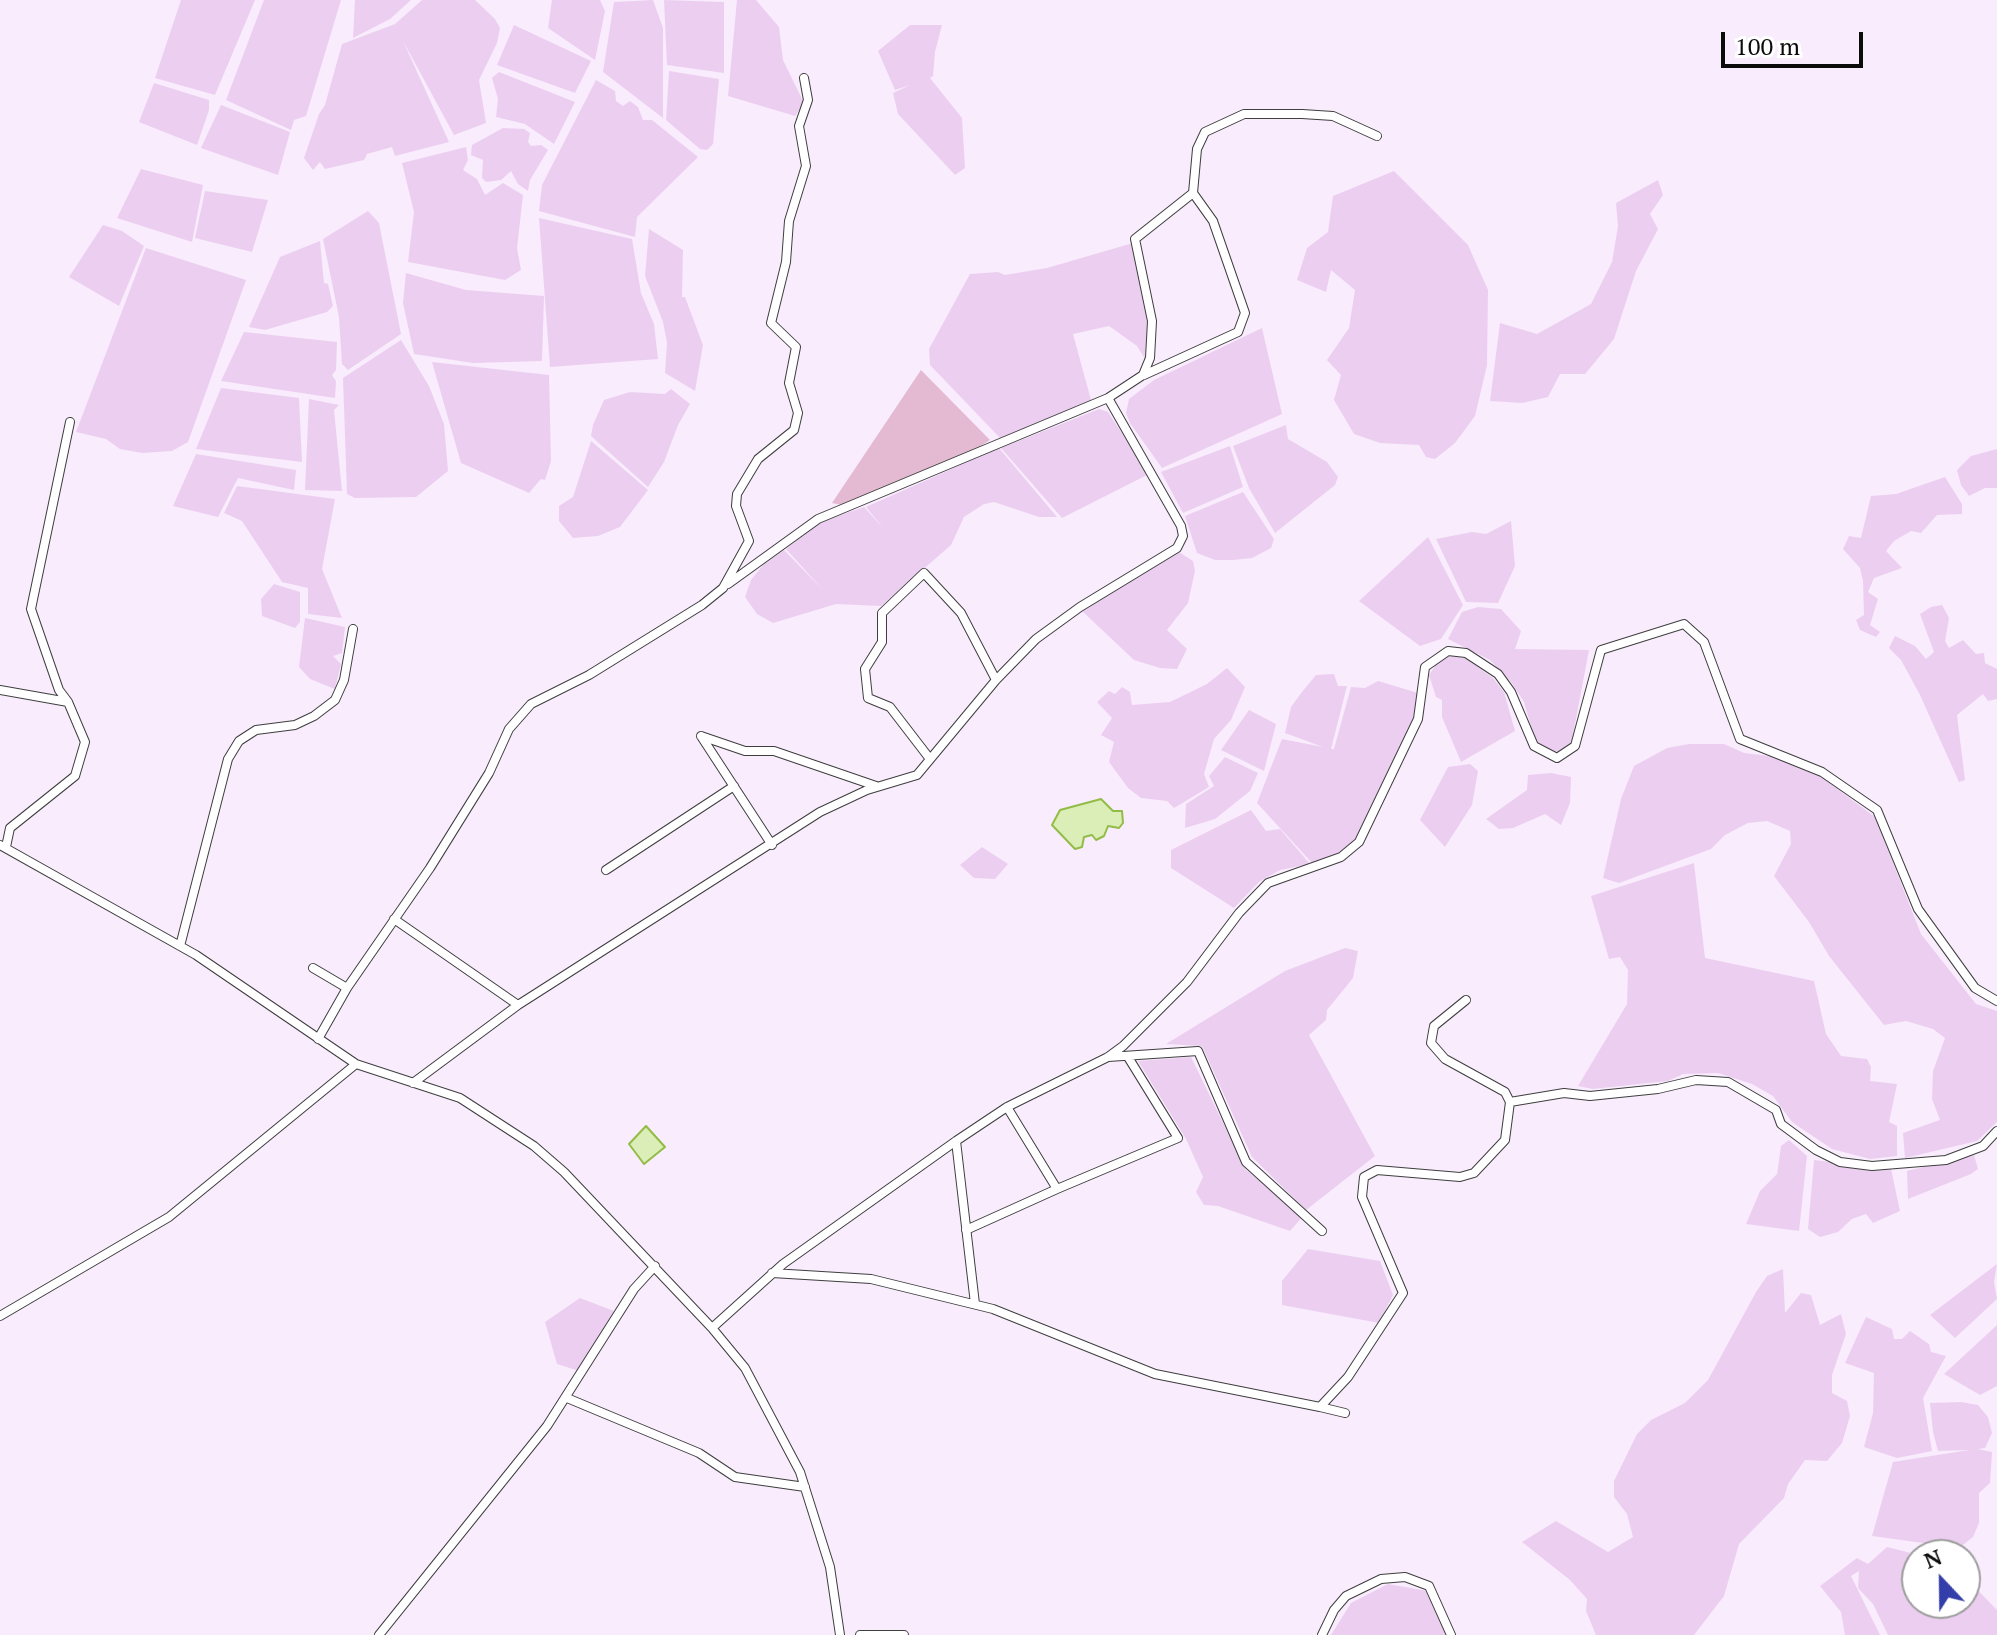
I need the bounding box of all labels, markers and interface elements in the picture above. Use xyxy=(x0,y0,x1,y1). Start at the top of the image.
scale bar xyxy=(1725,16,1867,66)
text: 100 m xyxy=(1735,30,1800,62)
north arrow xyxy=(1901,1539,1981,1619)
text: N xyxy=(1919,1542,1946,1575)

